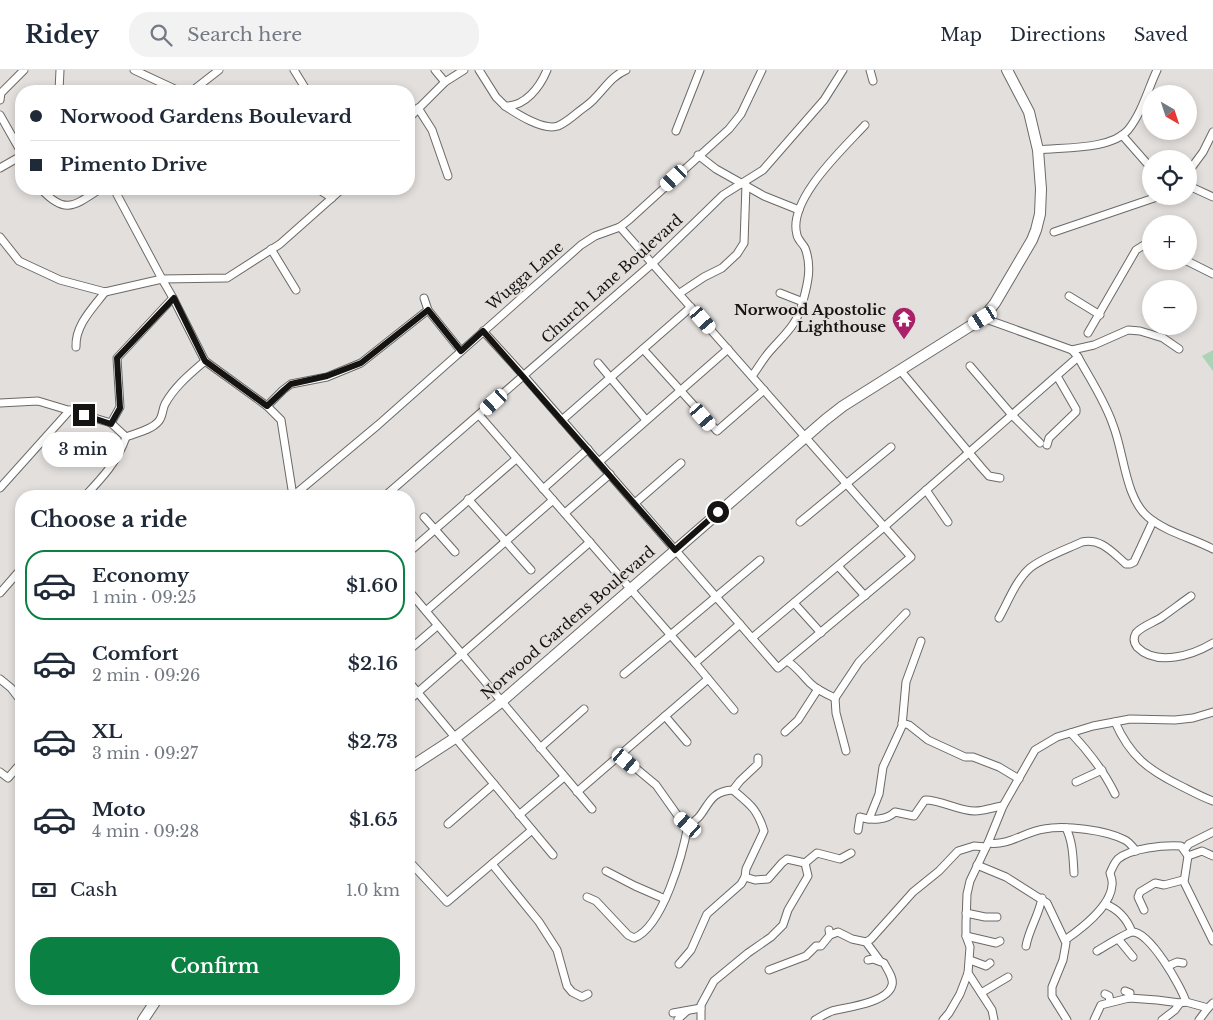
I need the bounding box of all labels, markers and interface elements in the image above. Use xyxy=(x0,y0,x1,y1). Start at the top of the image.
search box xyxy=(129,12,479,57)
text: Ridey xyxy=(25,20,99,49)
icon: search xyxy=(147,21,175,49)
text: Search here xyxy=(187,23,302,46)
text: Map xyxy=(940,24,982,46)
text: Directions xyxy=(1010,24,1106,46)
text: Saved xyxy=(1134,24,1188,46)
north arrow xyxy=(1142,85,1198,140)
map controls xyxy=(1142,85,1197,335)
text: Norwood Gardens Boulevard xyxy=(60,105,352,128)
button: locate xyxy=(1142,150,1197,205)
text: Pimento Drive xyxy=(60,153,207,176)
car xyxy=(657,162,690,194)
street label: Church Lane Boulevard xyxy=(537,210,686,347)
button: + xyxy=(1142,215,1197,270)
street label: Wugga Lane xyxy=(482,237,567,315)
button: − xyxy=(1142,280,1197,335)
place label: Norwood Apostolic Lighthouse xyxy=(734,300,887,336)
car xyxy=(687,304,718,336)
car xyxy=(966,304,999,332)
temple icon: Norwood Apostolic Lighthouse xyxy=(891,306,917,340)
car xyxy=(477,386,510,418)
car xyxy=(687,401,718,433)
route end xyxy=(73,404,95,426)
callout: 3 min xyxy=(43,432,125,468)
text: 3 min xyxy=(58,439,108,459)
route start xyxy=(707,501,729,523)
text: Choose a ride xyxy=(30,506,187,533)
street label: Norwood Gardens Boulevard xyxy=(477,542,659,703)
icon: car xyxy=(32,563,77,608)
text: Economy xyxy=(92,564,189,587)
text: $1.60 xyxy=(346,574,398,597)
text: 1 min · 09:25 xyxy=(92,587,196,607)
icon: car xyxy=(32,641,77,686)
text: Comfort xyxy=(92,642,179,665)
text: $2.16 xyxy=(348,652,398,675)
text: 2 min · 09:26 xyxy=(92,665,200,685)
icon: car xyxy=(32,719,77,764)
text: XL xyxy=(92,720,122,743)
text: $2.73 xyxy=(347,730,398,753)
text: 3 min · 09:27 xyxy=(92,743,198,763)
car xyxy=(609,746,642,776)
icon: car xyxy=(32,797,77,842)
text: Moto xyxy=(92,798,146,821)
text: $1.65 xyxy=(349,808,398,831)
car xyxy=(671,809,704,841)
text: 4 min · 09:28 xyxy=(92,821,199,841)
icon: cash xyxy=(30,876,58,904)
text: Cash xyxy=(70,878,117,901)
text: 1.0 km xyxy=(346,880,400,900)
button: Confirm xyxy=(30,937,400,995)

